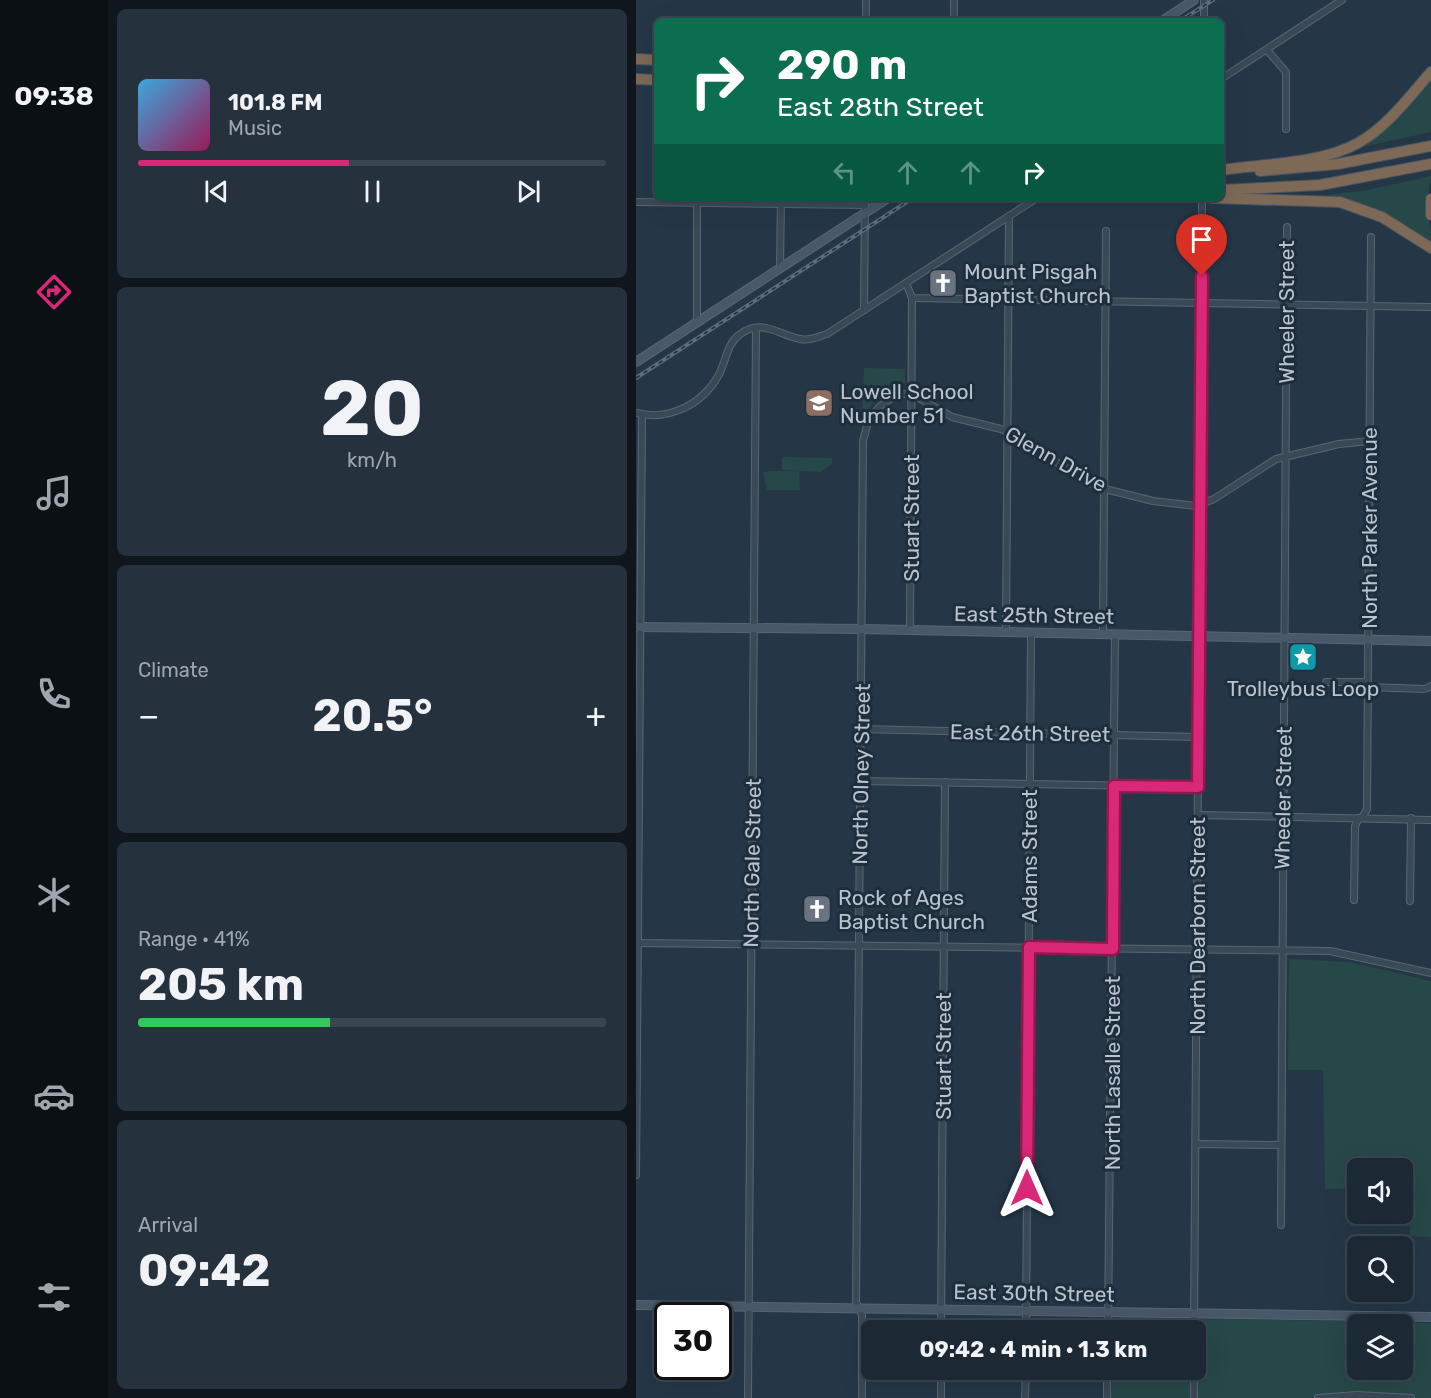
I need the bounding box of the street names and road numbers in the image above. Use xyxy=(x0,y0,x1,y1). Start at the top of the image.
street label: Wheeler Street xyxy=(1274,240,1299,384)
street label: Glenn Drive xyxy=(1001,421,1111,497)
street label: North Parker Avenue xyxy=(1357,427,1382,629)
street label: Stuart Street xyxy=(899,454,924,582)
street label: East 25th Street xyxy=(954,601,1114,629)
street label: North Olney Street xyxy=(847,683,875,865)
street label: East 26th Street xyxy=(950,719,1110,747)
street label: Wheeler Street xyxy=(1269,726,1297,870)
street label: North Gale Street xyxy=(738,778,766,948)
street label: Adams Street xyxy=(1017,789,1042,923)
street label: North Dearborn Street xyxy=(1185,817,1210,1035)
street label: North Lasalle Street xyxy=(1100,976,1125,1170)
street label: Stuart Street xyxy=(931,992,956,1120)
street label: East 30th Street xyxy=(953,1279,1115,1307)

